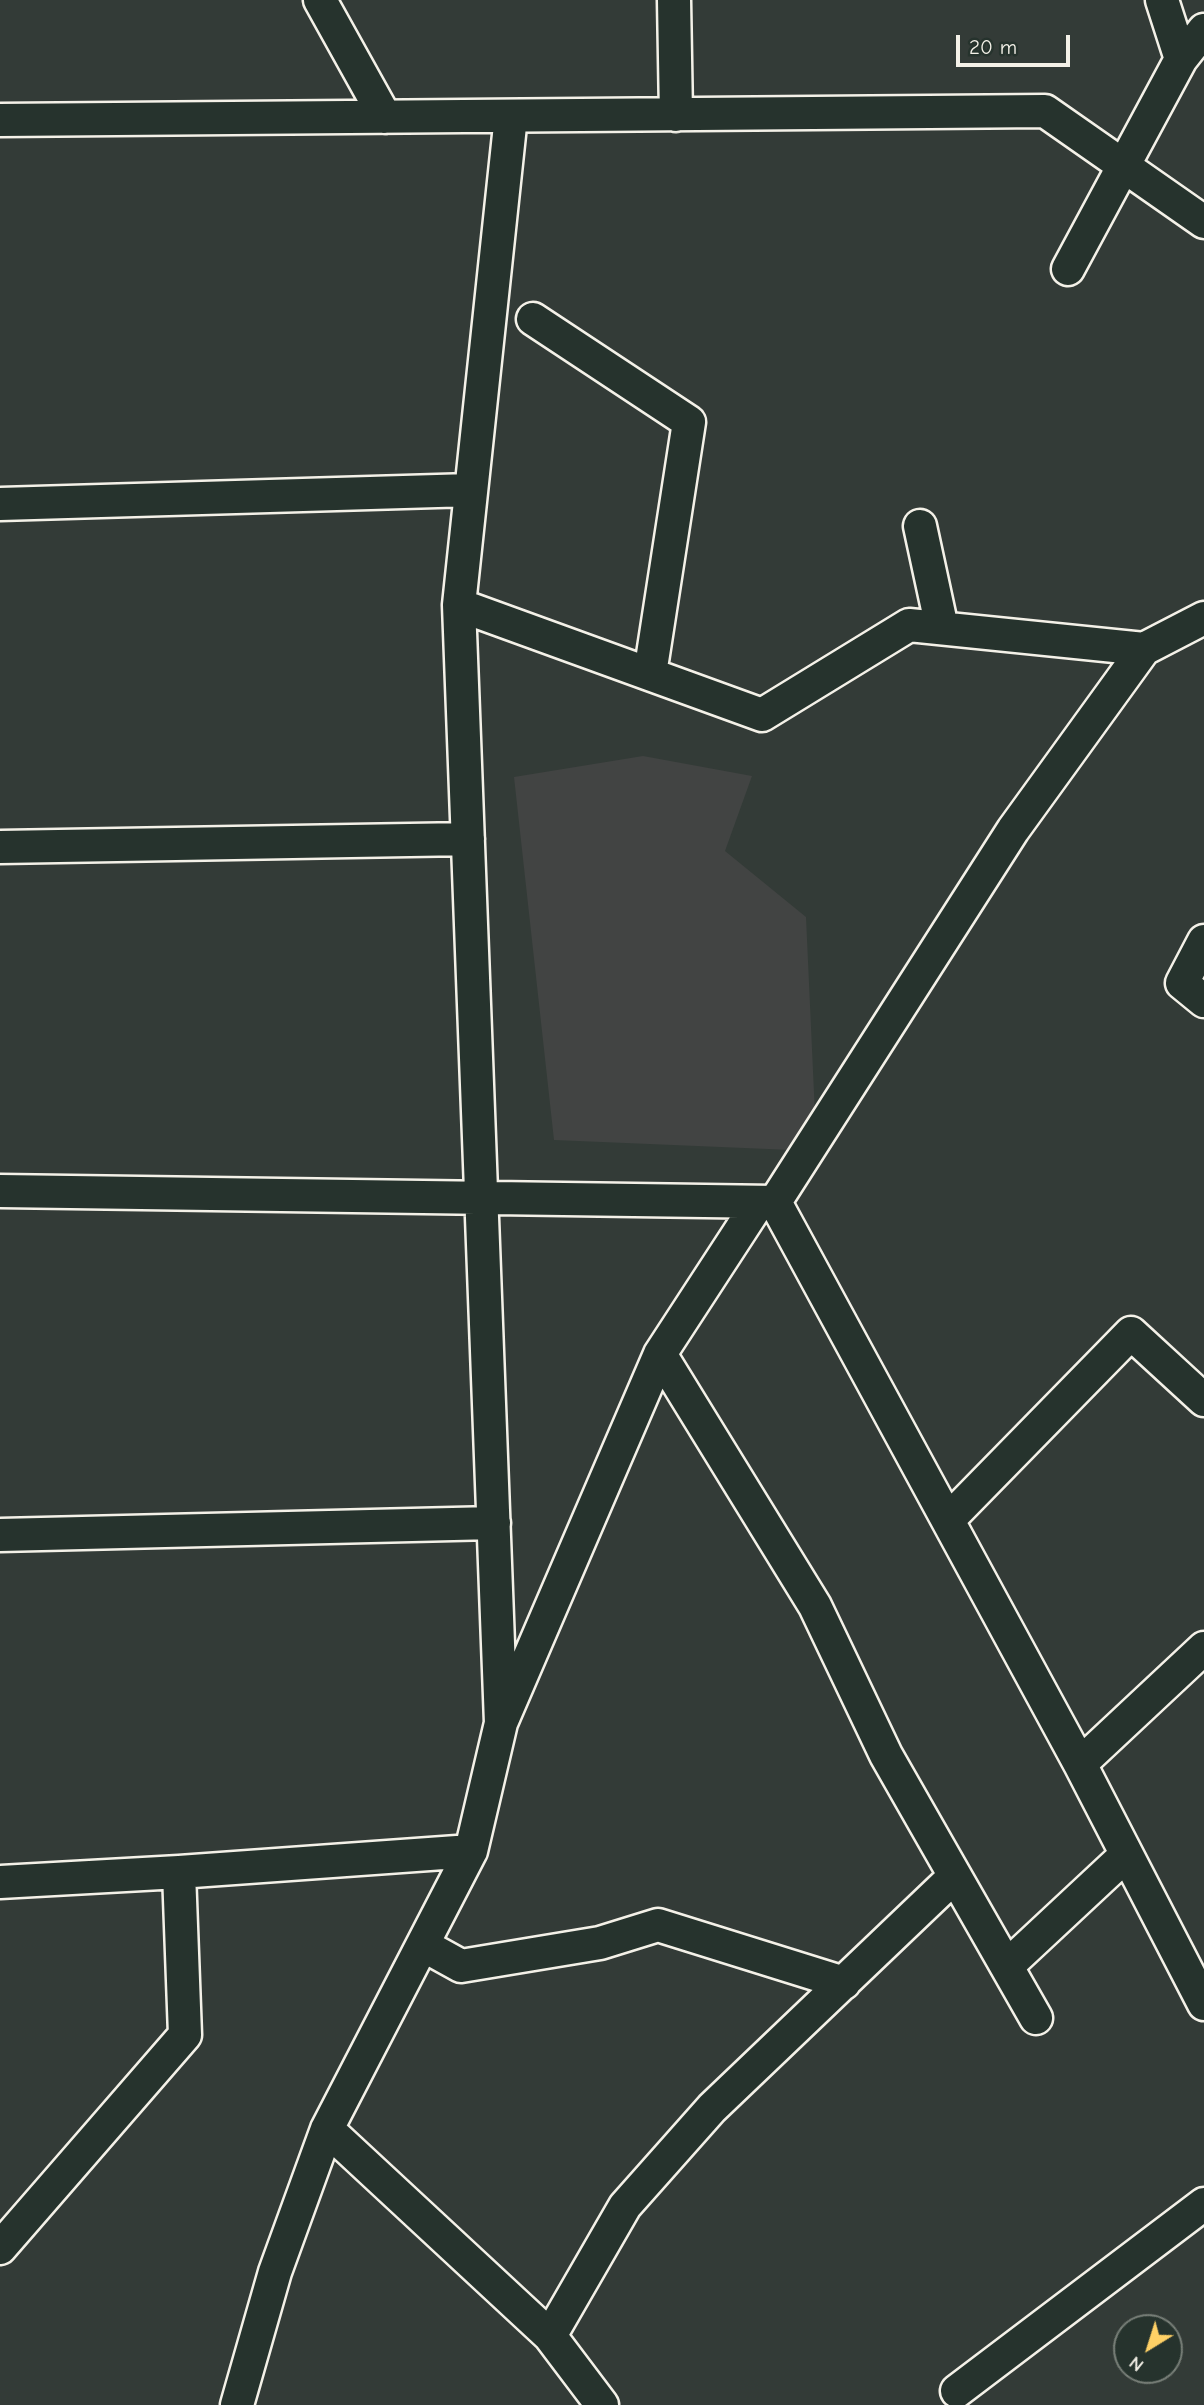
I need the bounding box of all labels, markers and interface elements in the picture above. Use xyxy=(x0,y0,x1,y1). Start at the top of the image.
scale bar xyxy=(959,21,1073,65)
text: 20 m xyxy=(969,35,1017,59)
north arrow xyxy=(1113,2314,1183,2384)
text: N xyxy=(1125,2351,1148,2376)

